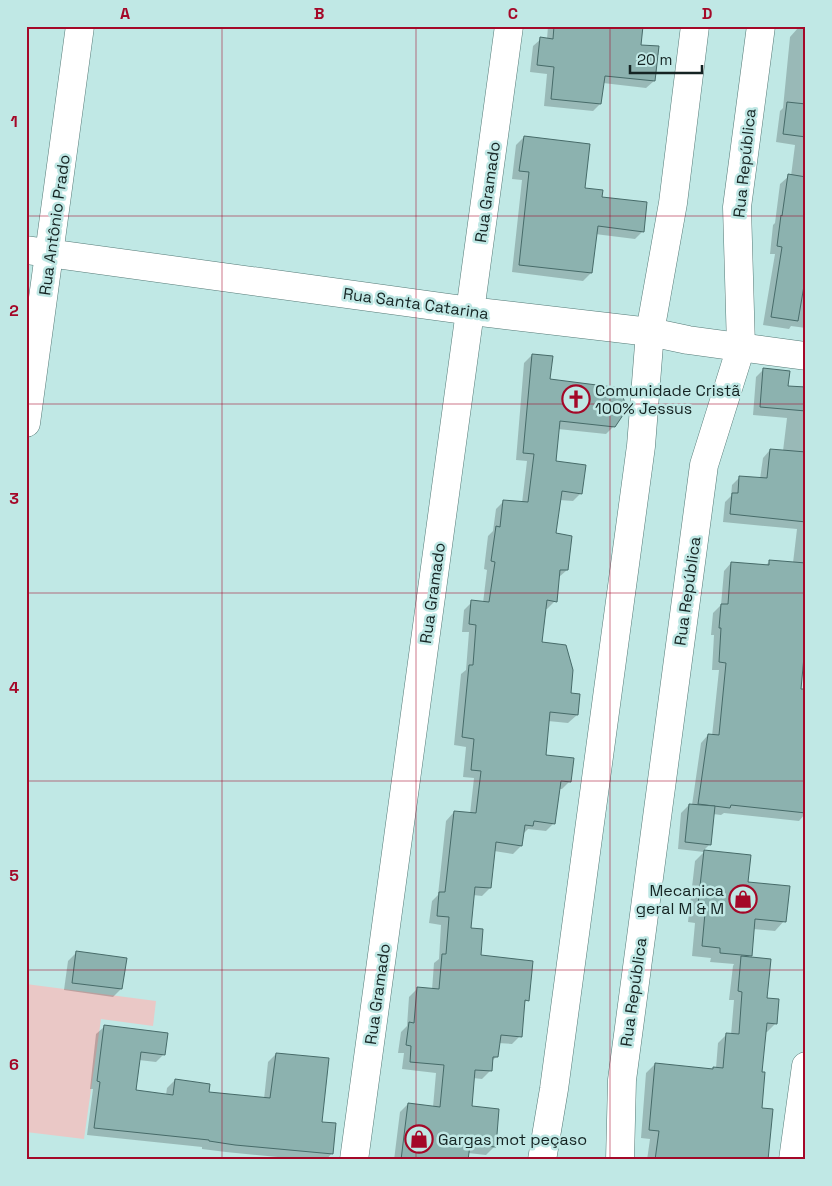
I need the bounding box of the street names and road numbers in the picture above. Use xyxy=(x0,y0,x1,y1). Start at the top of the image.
street label: Rua República xyxy=(728,107,761,219)
street label: Rua Gramado xyxy=(470,140,505,244)
street label: Rua Antônio Prado xyxy=(34,153,75,297)
street label: Rua Santa Catarina xyxy=(342,283,490,324)
street label: Rua República xyxy=(669,535,706,647)
street label: Rua Gramado xyxy=(415,541,450,645)
street label: Rua República xyxy=(615,936,652,1048)
street label: Rua Gramado xyxy=(360,942,395,1046)

